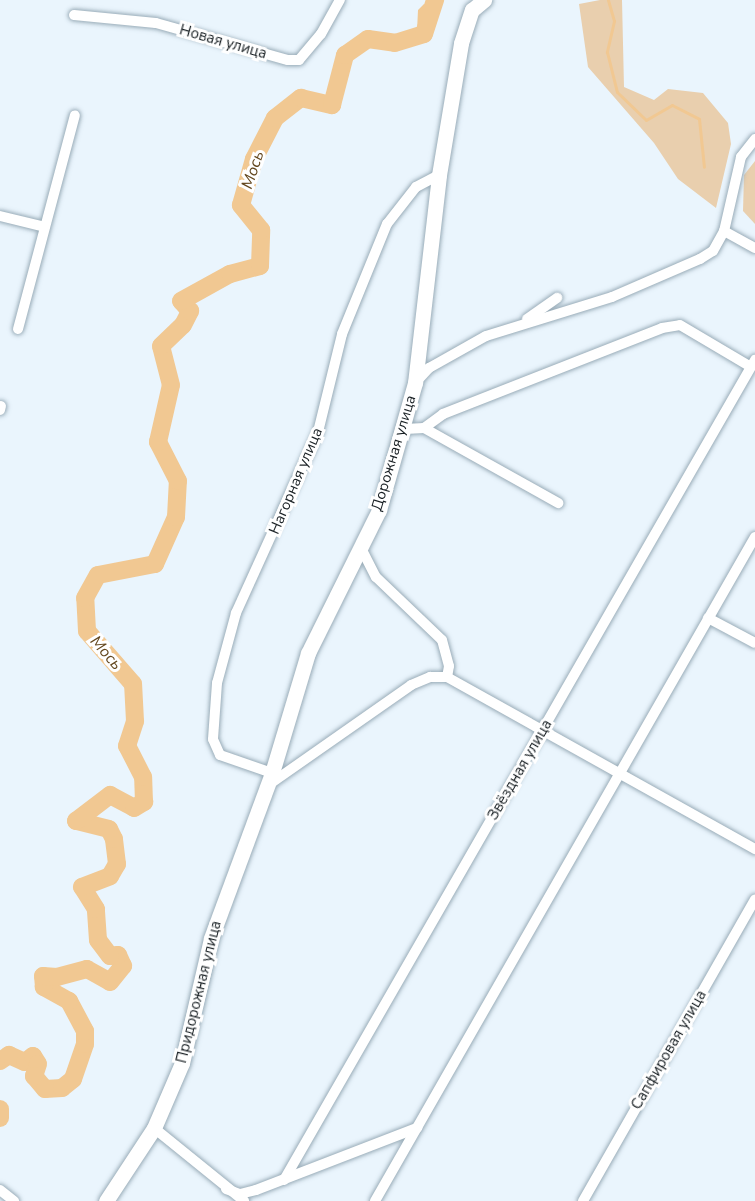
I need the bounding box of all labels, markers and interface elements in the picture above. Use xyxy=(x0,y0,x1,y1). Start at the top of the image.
street label: Новая улица xyxy=(177,21,269,63)
water label: Мось xyxy=(238,148,268,192)
street label: Дорожная улица xyxy=(368,393,420,513)
street label: Нагорная улица xyxy=(265,425,327,537)
water label: Мось xyxy=(86,632,126,674)
street label: Звёздная улица xyxy=(484,717,556,823)
street label: Придорожная улица xyxy=(173,919,225,1065)
street label: Сапфировая улица xyxy=(627,987,711,1113)

